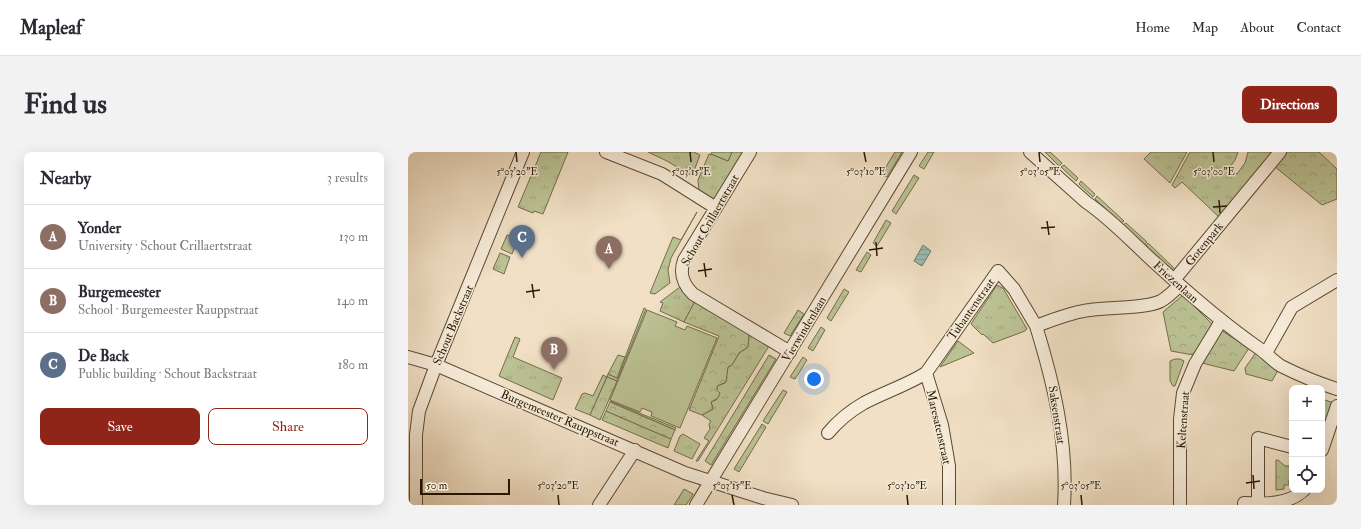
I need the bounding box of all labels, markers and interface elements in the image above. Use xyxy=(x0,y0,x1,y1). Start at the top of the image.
text: Mapleaf xyxy=(20,16,82,40)
text: Home xyxy=(1135,19,1170,36)
text: Map xyxy=(1192,19,1218,36)
text: About xyxy=(1240,19,1274,36)
text: Contact xyxy=(1296,19,1341,36)
button: Directions xyxy=(1242,86,1337,123)
text: Find us xyxy=(24,87,107,122)
text: 5°03'20"E xyxy=(496,166,538,178)
text: 5°03'15"E xyxy=(672,166,710,178)
text: 5°03'10"E xyxy=(846,166,886,178)
text: 5°03'05"E xyxy=(1020,166,1060,178)
text: 5°03'00"E xyxy=(1193,166,1235,178)
text: Nearby xyxy=(40,168,91,189)
text: 3 results xyxy=(327,170,368,186)
street label: Schout Crillaertstraat xyxy=(678,172,743,269)
text: Yonder xyxy=(78,219,121,238)
street label: Gotenpark xyxy=(1182,219,1227,269)
pin: C xyxy=(509,225,535,258)
text: A xyxy=(49,229,57,245)
text: 130 m xyxy=(339,229,368,245)
pin: A xyxy=(596,236,622,269)
text: University · Schout Crillaertstraat xyxy=(78,238,252,254)
street label: Friezenlaan xyxy=(1150,258,1201,307)
street label: Tubantenstraat xyxy=(945,275,998,343)
text: Burgemeester xyxy=(78,283,161,302)
street label: Schout Backstraat xyxy=(430,283,477,368)
text: B xyxy=(49,293,57,309)
text: 140 m xyxy=(337,293,368,309)
street label: Vierwindenlaan xyxy=(779,294,830,365)
text: School · Burgemeester Rauppstraat xyxy=(78,302,259,318)
pin: B xyxy=(541,337,567,370)
text: De Back xyxy=(78,347,129,366)
text: C xyxy=(48,357,58,373)
text: 180 m xyxy=(338,357,368,373)
text: Public building · Schout Backstraat xyxy=(78,366,257,382)
your location xyxy=(804,369,824,389)
street label: Saksenstraat xyxy=(1044,385,1069,445)
map controls xyxy=(1289,385,1325,493)
button: + xyxy=(1289,385,1325,421)
street label: Burgemeester Rauppstraat xyxy=(498,387,621,450)
street label: Maresatenstraat xyxy=(923,388,954,466)
street label: Keltenstraat xyxy=(1174,391,1193,449)
button: Save xyxy=(40,408,200,445)
button: Share xyxy=(208,408,368,445)
button: − xyxy=(1289,421,1325,457)
button: locate xyxy=(1289,457,1325,493)
scale bar xyxy=(420,477,510,496)
text: 50 m xyxy=(426,479,447,492)
text: 5°03'20"E xyxy=(537,480,579,492)
text: 5°03'15"E xyxy=(713,480,751,492)
text: 5°03'10"E xyxy=(887,480,927,492)
text: 5°03'05"E xyxy=(1061,480,1101,492)

